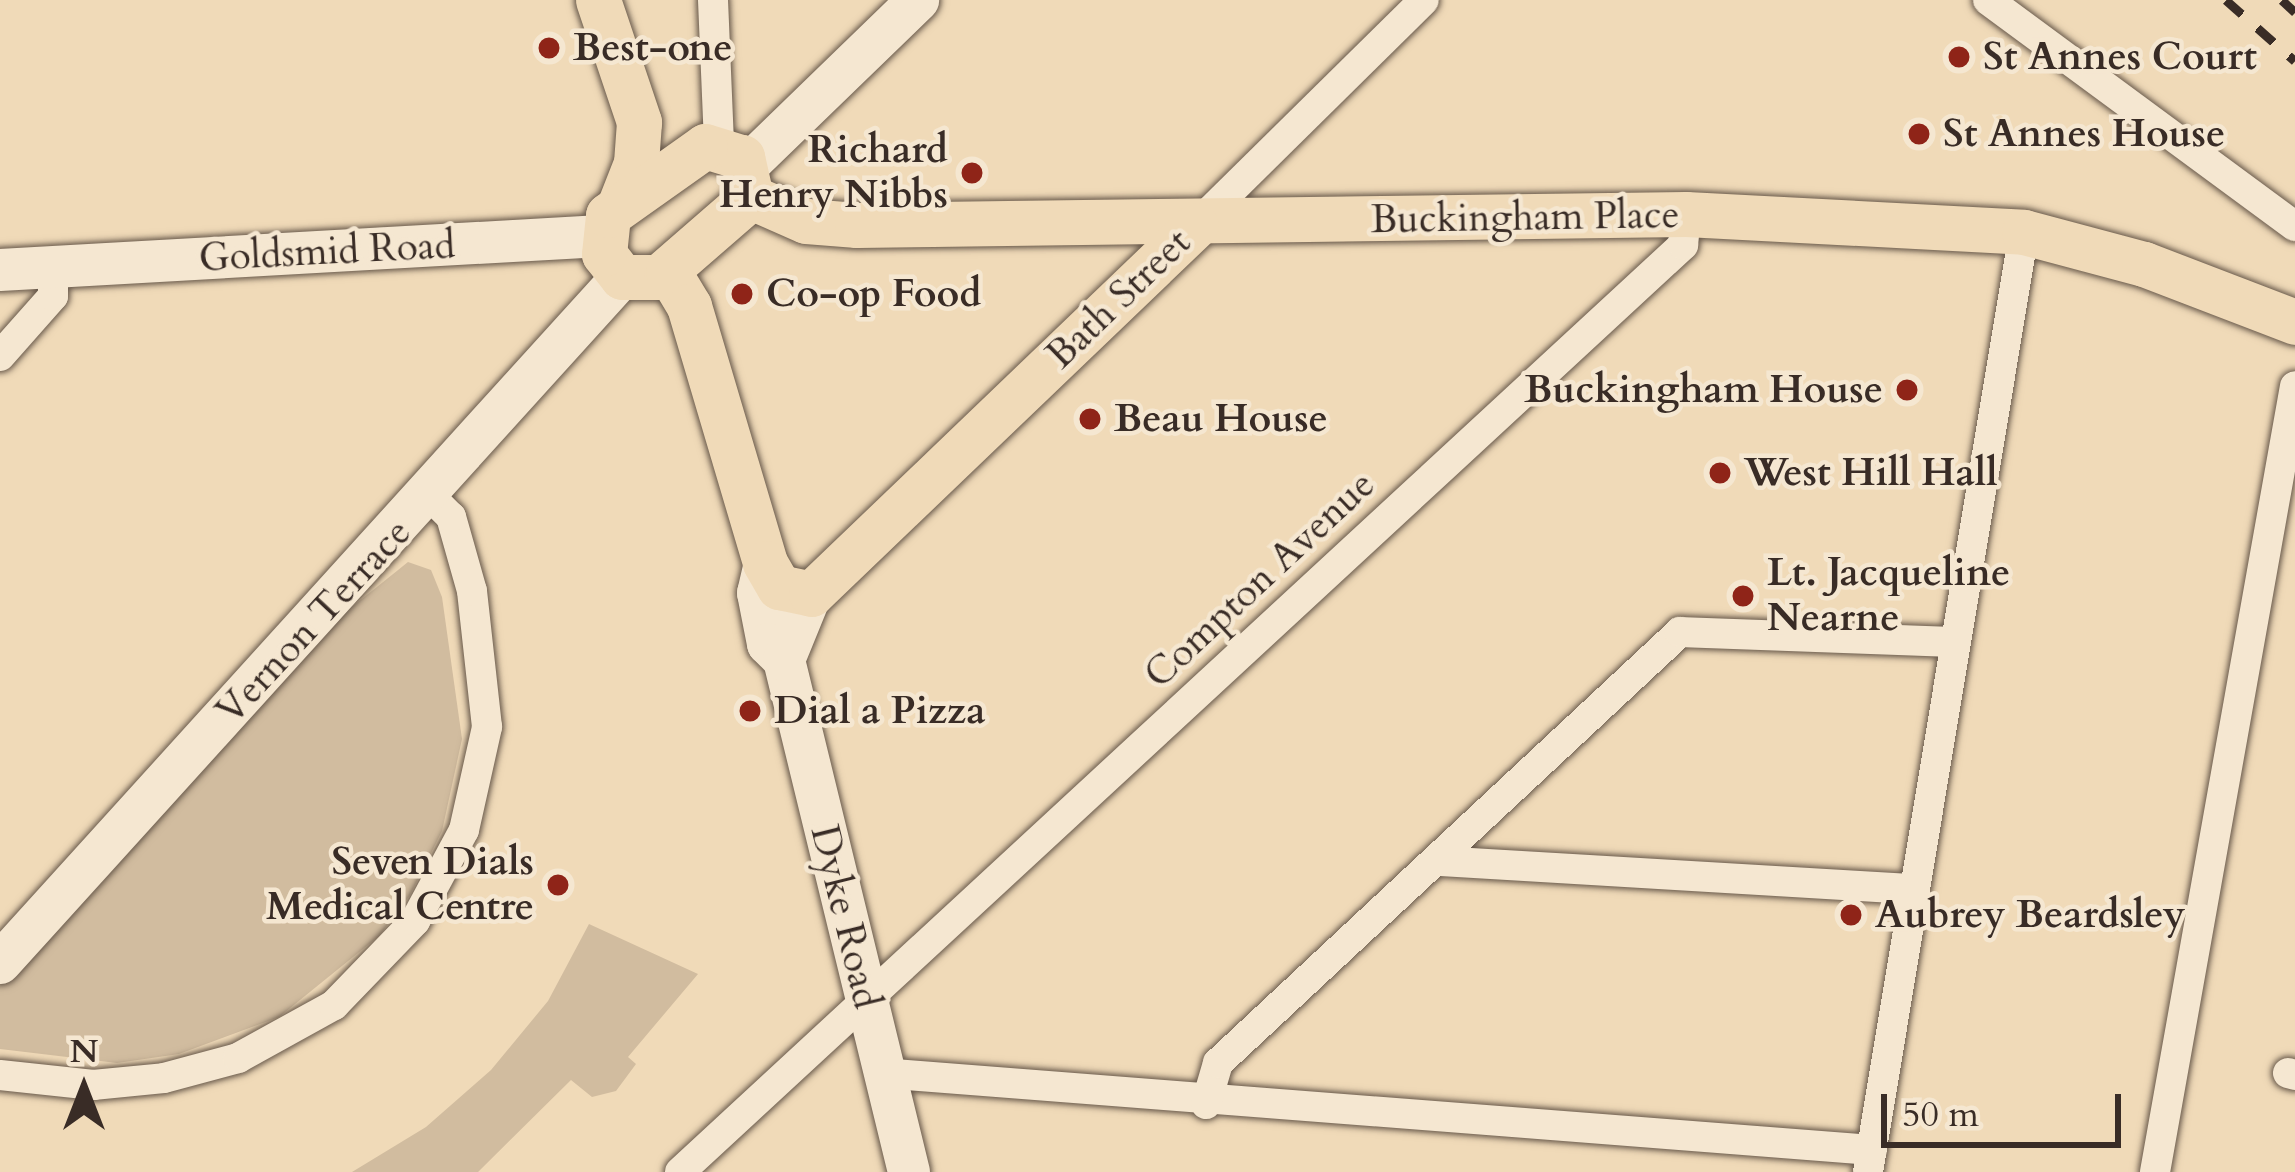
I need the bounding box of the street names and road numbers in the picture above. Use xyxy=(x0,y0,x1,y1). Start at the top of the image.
street label: Buckingham Place xyxy=(1370,192,1680,244)
street label: Bath Street xyxy=(1038,219,1200,379)
street label: Goldsmid Road xyxy=(198,222,456,282)
street label: Compton Avenue xyxy=(1135,462,1385,698)
street label: Vernon Terrace xyxy=(207,510,421,734)
street label: Dyke Road xyxy=(800,821,890,1013)

